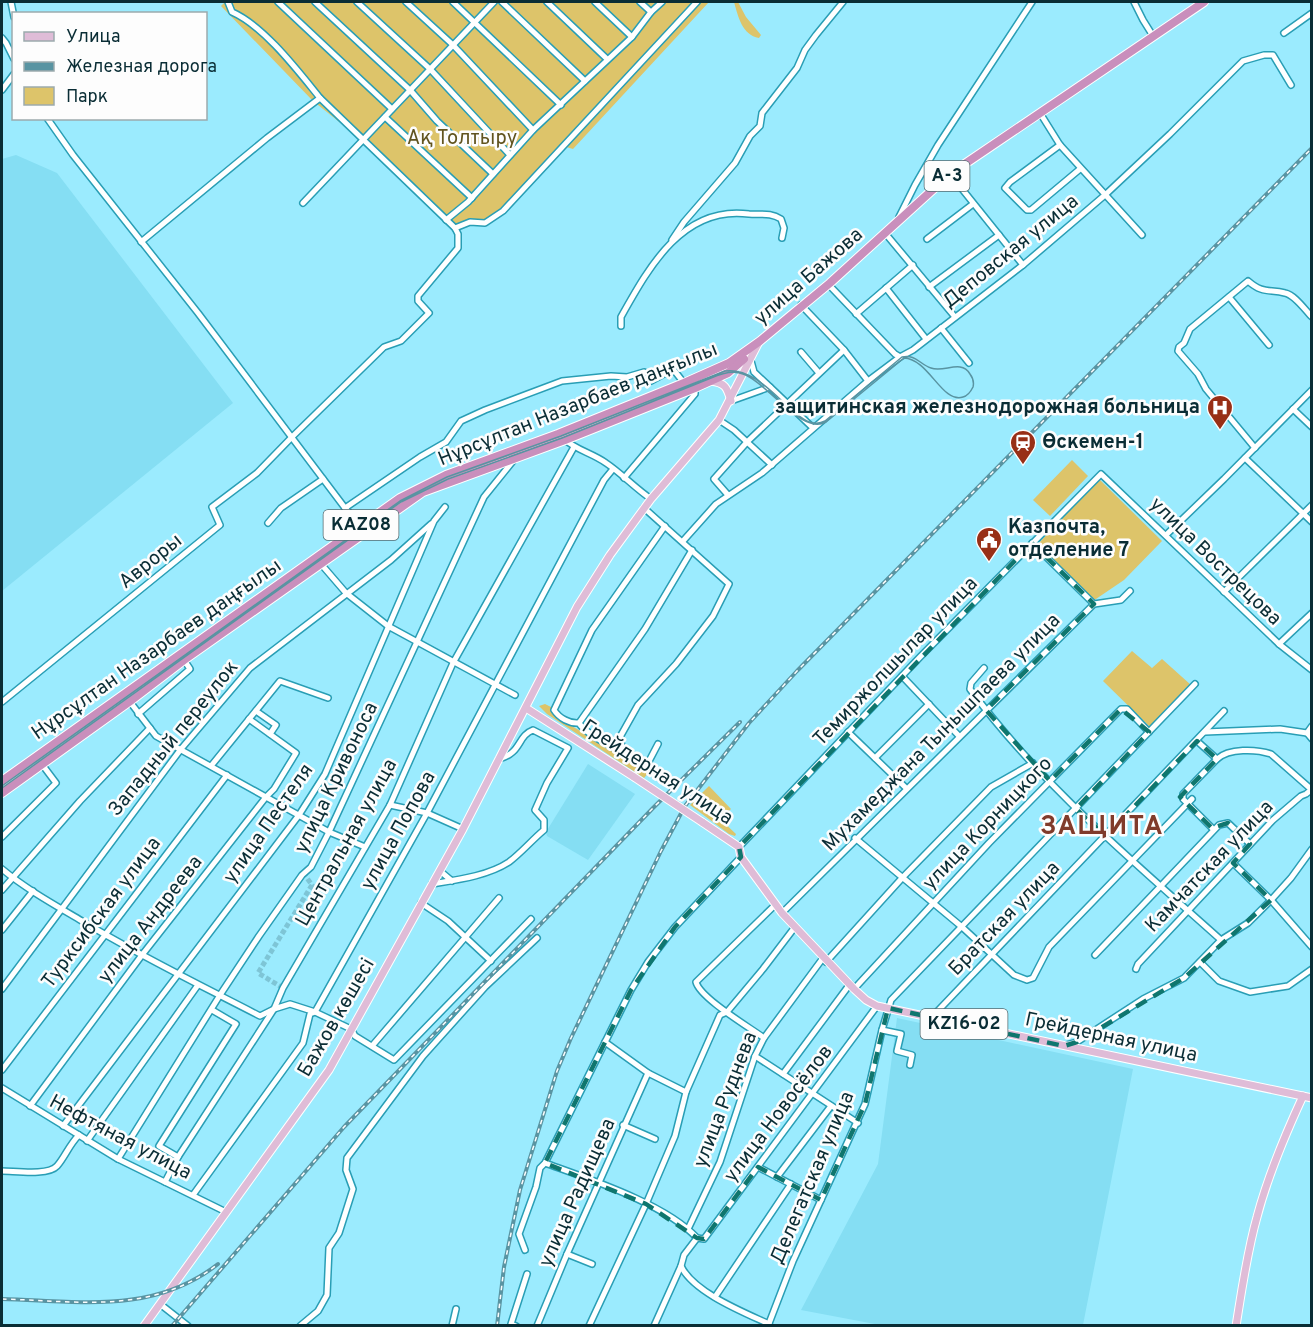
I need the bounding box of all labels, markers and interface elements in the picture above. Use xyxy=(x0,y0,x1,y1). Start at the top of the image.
legend xyxy=(12,12,207,120)
text: Улица xyxy=(66,26,120,49)
text: Железная дорога xyxy=(66,56,217,79)
text: Парк xyxy=(66,86,108,109)
park label: Ақ Толтыру xyxy=(407,126,517,152)
road number: A-3 xyxy=(924,161,970,191)
street label: Деповская улица xyxy=(938,189,1084,315)
street label: улица Бажова xyxy=(749,223,869,331)
street label: Нұрсұлтан Назарбаев даңғылы xyxy=(434,337,722,473)
hospital icon: защитинская железнодорожная больница xyxy=(1205,393,1235,431)
place label: защитинская железнодорожная больница xyxy=(775,395,1200,421)
station icon: Өскемен-1 xyxy=(1008,428,1038,466)
place label: Өскемен-1 xyxy=(1042,430,1144,456)
street label: улица Вострецова xyxy=(1143,492,1287,632)
road number: KAZ08 xyxy=(324,510,398,540)
place label: Казпочта, отделение 7 xyxy=(1008,515,1129,564)
public building icon: Казпочта, отделение 7 xyxy=(974,525,1004,563)
street label: Авроры xyxy=(114,528,188,596)
street label: Нұрсұлтан Назарбаев даңғылы xyxy=(27,554,287,746)
street label: Темиржолшылар улица xyxy=(808,572,984,752)
street label: Мухамеджана Тынышпаева улица xyxy=(817,608,1067,858)
street label: Западный переулок xyxy=(103,656,245,822)
street label: улица Кривоноса xyxy=(289,698,385,858)
street label: Грейдерная улица xyxy=(576,714,738,832)
street label: улица Корницкого xyxy=(917,752,1059,896)
street label: Центральная улица xyxy=(290,755,404,931)
street label: улица Пестеля xyxy=(218,759,320,889)
street label: улица Попова xyxy=(356,767,442,895)
street label: Камчатская улица xyxy=(1140,795,1280,939)
district label: ЗАЩИТА xyxy=(1040,811,1164,844)
street label: Турксибская улица xyxy=(36,832,168,994)
street label: улица Андреева xyxy=(93,851,209,989)
street label: Братская улица xyxy=(944,856,1066,982)
street label: Бажов көшесі xyxy=(293,954,381,1082)
street label: Грейдерная улица xyxy=(1023,1007,1199,1069)
road number: KZ16-02 xyxy=(920,1009,1008,1039)
street label: улица Руднева xyxy=(688,1028,764,1172)
street label: улица Новосёлов xyxy=(719,1040,839,1188)
street label: Делегатская улица xyxy=(765,1088,861,1268)
street label: Нефтяная улица xyxy=(44,1089,196,1187)
street label: улица Радищева xyxy=(534,1115,622,1271)

